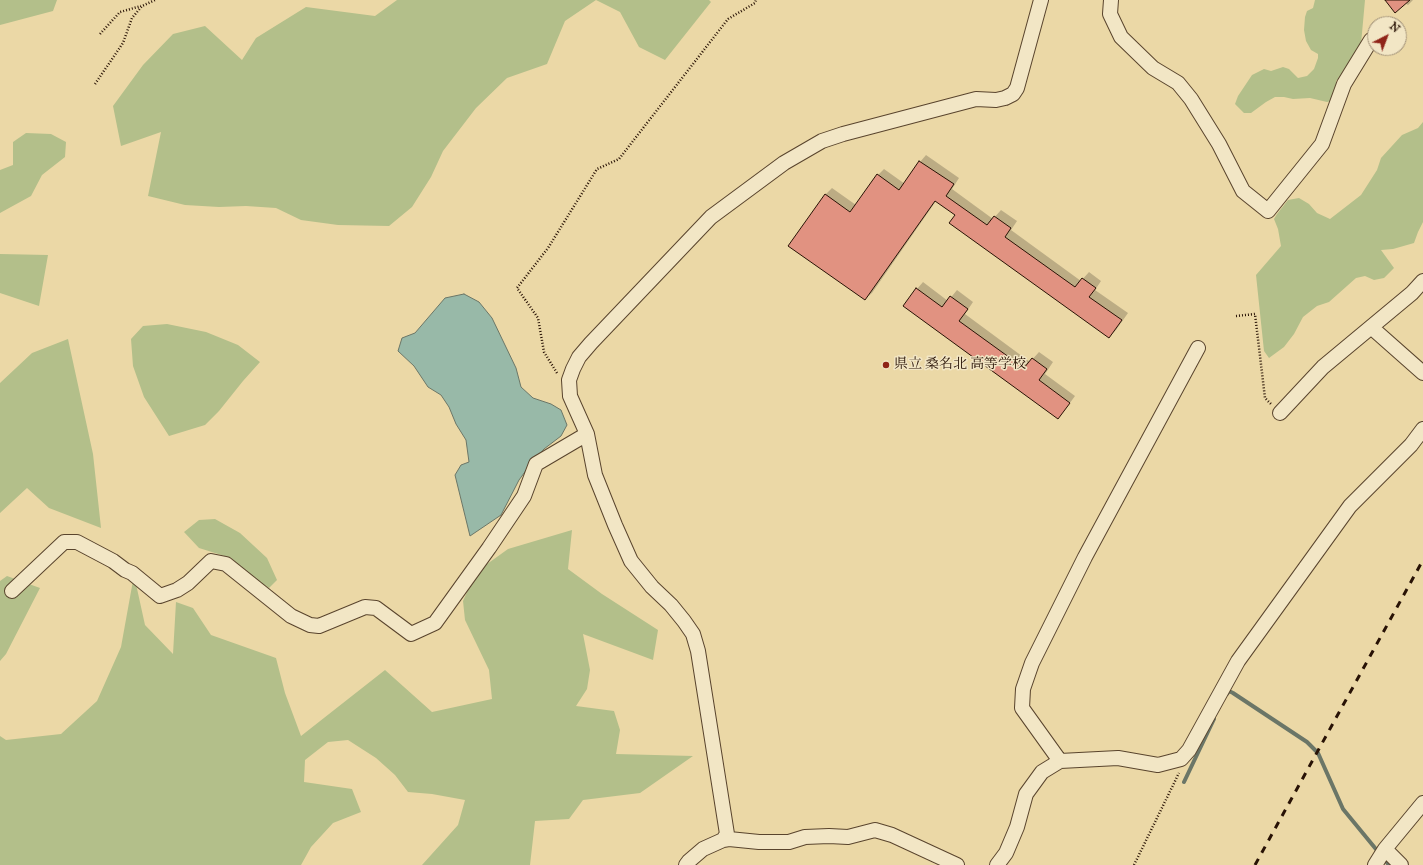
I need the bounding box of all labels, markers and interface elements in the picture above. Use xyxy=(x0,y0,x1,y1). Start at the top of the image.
north arrow xyxy=(1367,16,1407,56)
text: N xyxy=(1387,19,1403,35)
place label: 県立 桑名北 高等学校 xyxy=(894,357,1026,373)
marker: 県立 桑名北 高等学校 xyxy=(881,360,891,370)

